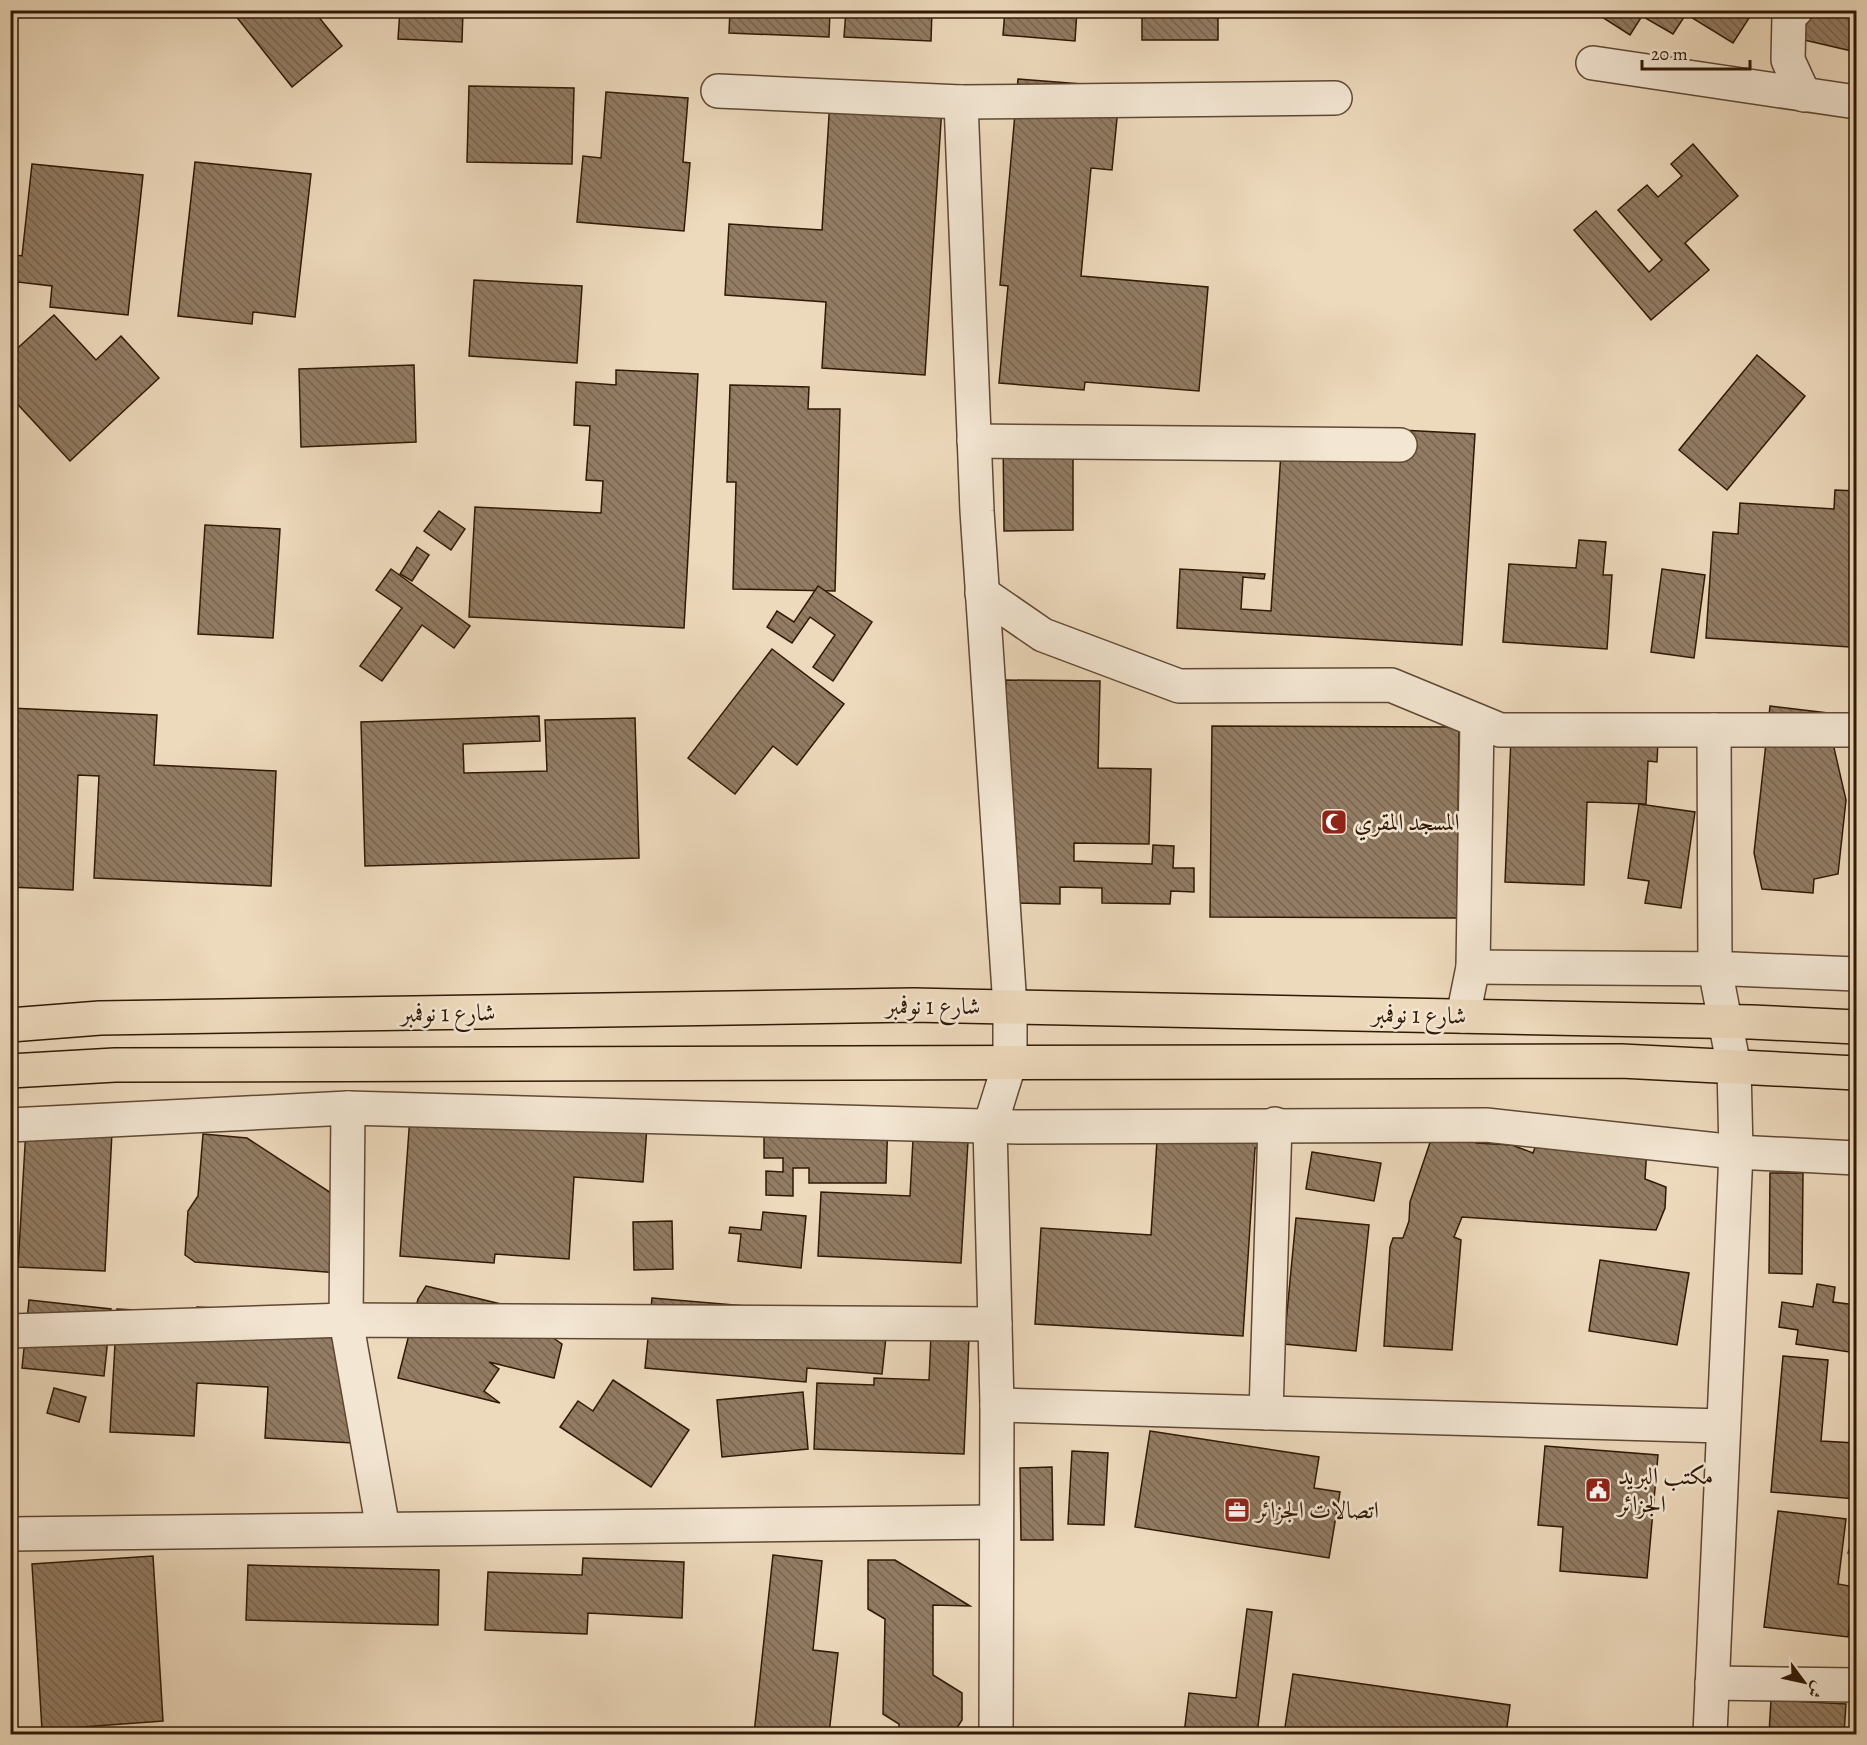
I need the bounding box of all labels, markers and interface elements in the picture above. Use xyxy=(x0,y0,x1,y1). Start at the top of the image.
scale bar xyxy=(1642,33,1750,71)
text: 20 m xyxy=(1651,42,1688,66)
place label: المسجد المقري xyxy=(1354,806,1460,841)
mosque icon: المسجد المقري xyxy=(1319,807,1349,837)
street label: شارع 1 نوفمبر xyxy=(883,990,980,1026)
street label: شارع 1 نوفمبر xyxy=(397,996,496,1034)
street label: شارع 1 نوفمبر xyxy=(1368,998,1467,1036)
place label: مكتب البريد الجزائر xyxy=(1615,1460,1713,1520)
public building icon: مكتب البريد الجزائر xyxy=(1583,1475,1613,1505)
place label: اتصالات الجزائر xyxy=(1253,1494,1379,1526)
office icon: اتصالات الجزائر xyxy=(1222,1495,1252,1525)
north arrow xyxy=(1774,1652,1834,1712)
text: ش xyxy=(1802,1677,1829,1702)

